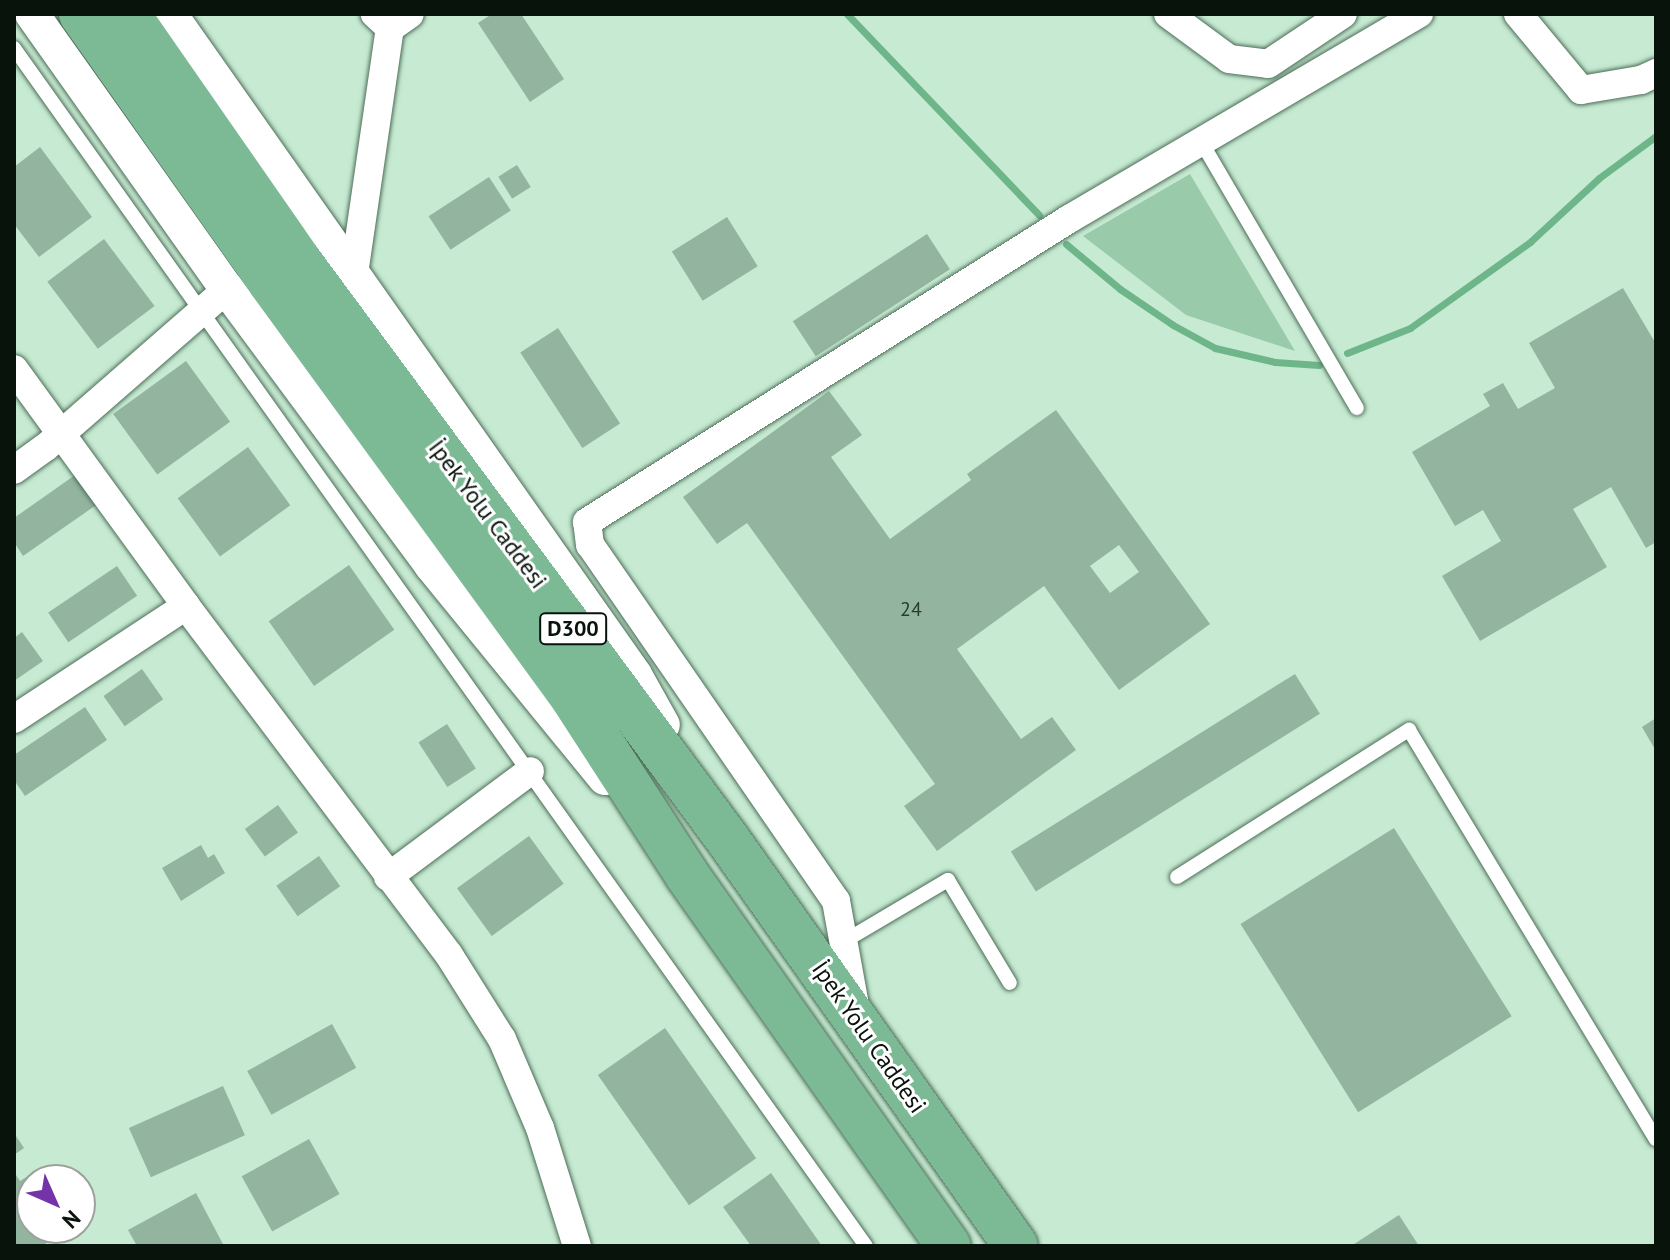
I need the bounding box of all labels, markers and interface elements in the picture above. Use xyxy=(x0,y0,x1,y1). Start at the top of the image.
street label: İpek Yolu Caddesi xyxy=(422,433,554,595)
house number: 24 xyxy=(900,597,922,621)
road number: D300 xyxy=(539,611,607,647)
street label: İpek Yolu Caddesi xyxy=(805,955,933,1119)
north arrow xyxy=(16,1164,96,1244)
text: N xyxy=(57,1205,87,1235)

